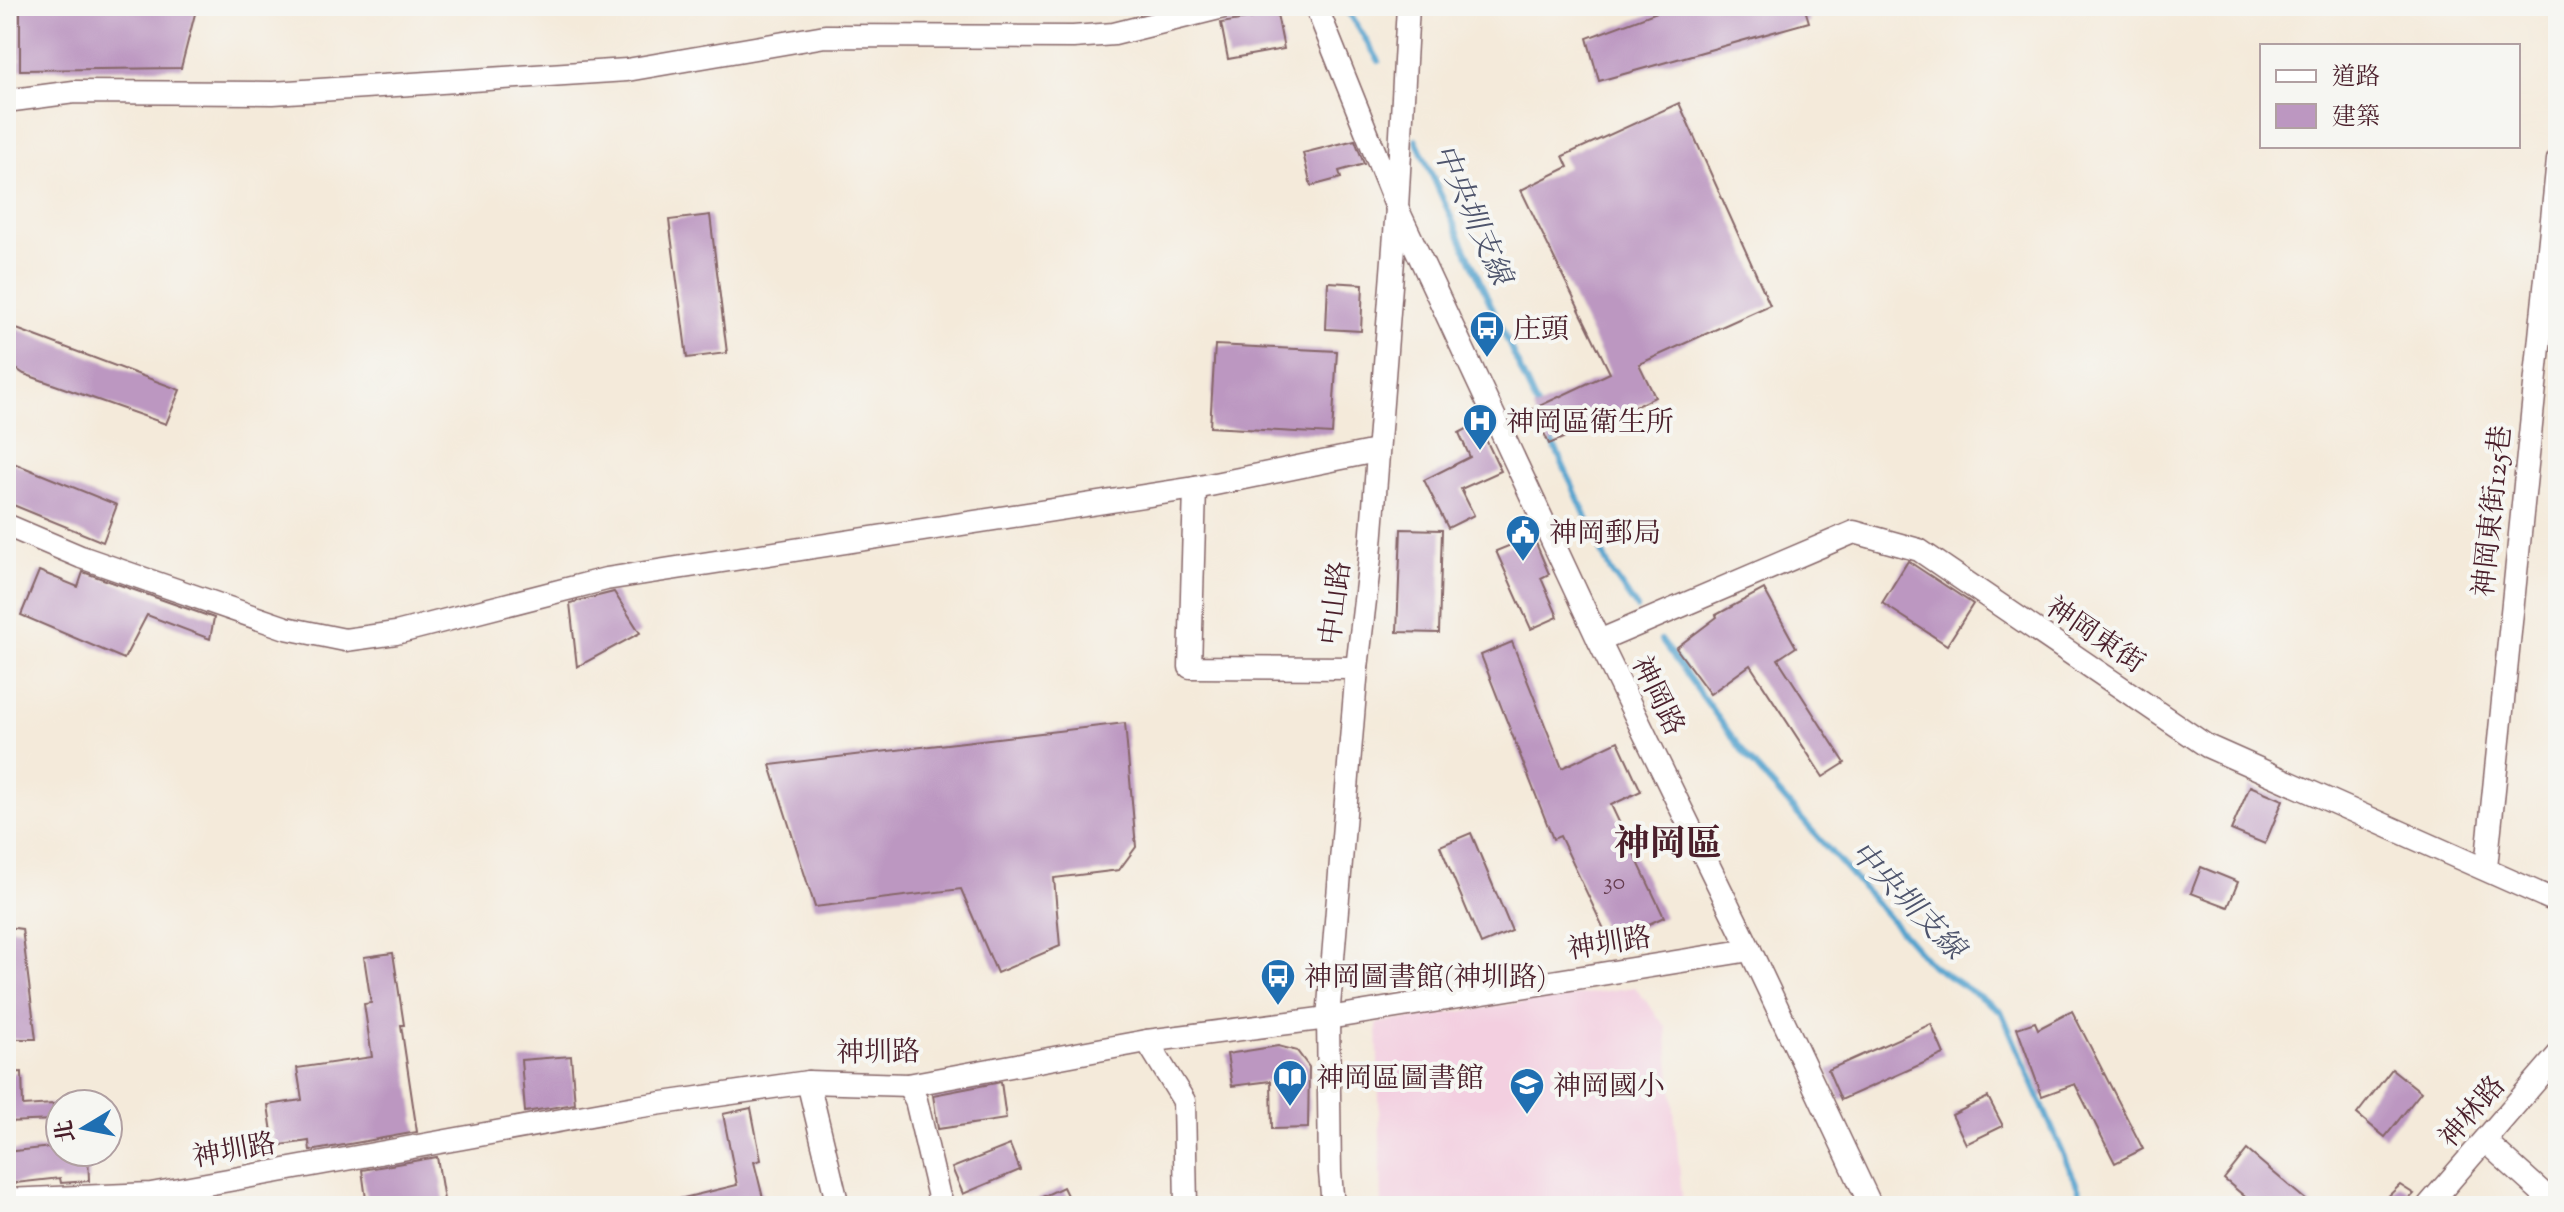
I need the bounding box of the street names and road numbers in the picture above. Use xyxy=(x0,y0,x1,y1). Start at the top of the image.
street label: 神岡東街125巷 xyxy=(2465,424,2523,599)
street label: 中山路 xyxy=(1312,559,1362,647)
street label: 神岡東街 xyxy=(2037,589,2152,684)
street label: 神岡路 xyxy=(1620,650,1693,743)
street label: 神圳路 xyxy=(1565,919,1654,971)
street label: 神圳路 xyxy=(836,1033,920,1075)
street label: 神林路 xyxy=(2431,1068,2516,1158)
street label: 神圳路 xyxy=(190,1125,279,1179)

